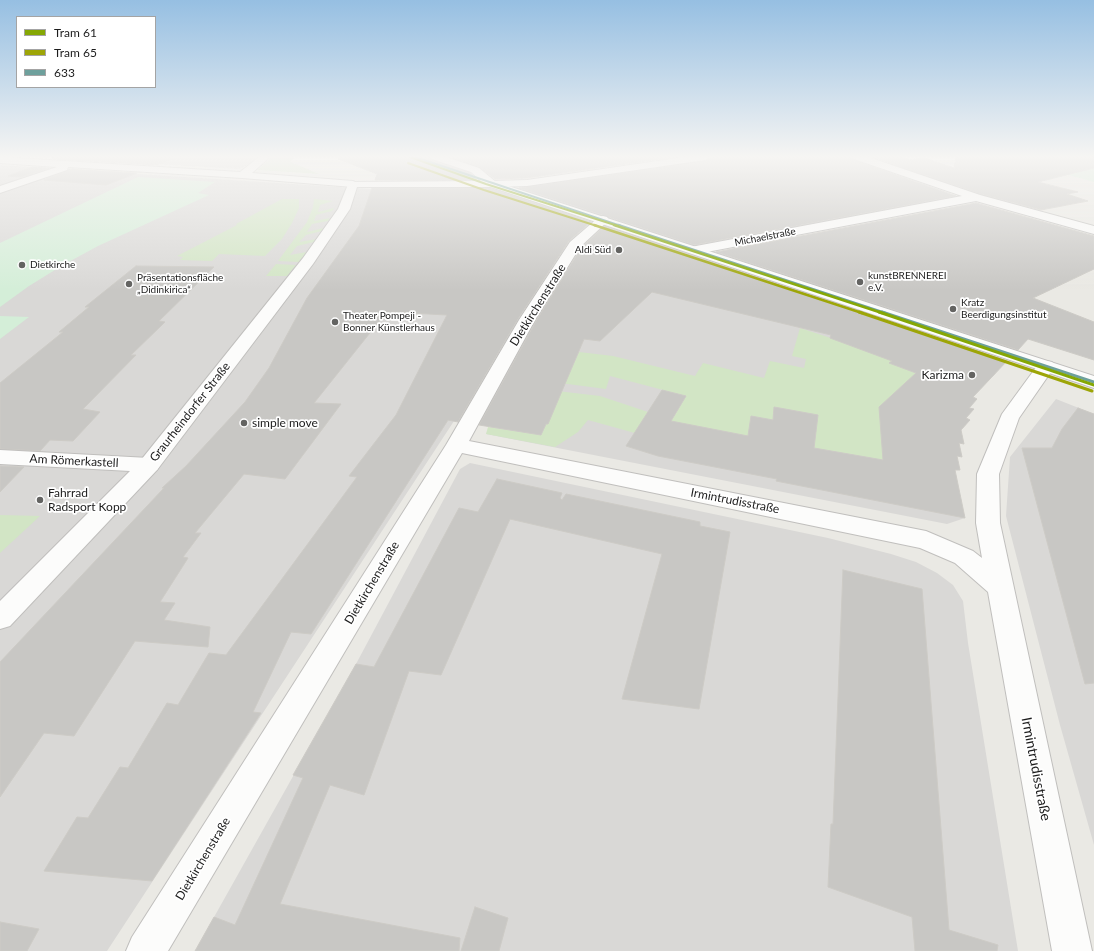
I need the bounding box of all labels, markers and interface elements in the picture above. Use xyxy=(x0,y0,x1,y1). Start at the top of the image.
legend xyxy=(16,16,156,88)
text: Tram 61 xyxy=(54,25,97,40)
text: Tram 65 xyxy=(54,45,97,60)
text: 633 xyxy=(54,65,75,80)
street label: Michaelstraße xyxy=(733,225,797,249)
place label: Aldi Süd xyxy=(575,244,611,256)
marker: Aldi Süd xyxy=(614,245,624,255)
place label: Dietkirche xyxy=(30,259,75,271)
marker: Dietkirche xyxy=(17,260,27,270)
street label: Dietkirchenstraße xyxy=(507,261,569,349)
place label: kunstBRENNEREI e.V. xyxy=(868,270,947,294)
place label: Präsentationsfläche „Didinkirica“ xyxy=(137,272,223,296)
marker: kunstBRENNEREI e.V. xyxy=(855,277,865,287)
marker: Präsentationsfläche „Didinkirica“ xyxy=(124,279,134,289)
place label: Kratz Beerdigungsinstitut xyxy=(961,297,1046,320)
marker: Kratz Beerdigungsinstitut xyxy=(948,304,958,314)
place label: Theater Pompeji - Bonner Künstlerhaus xyxy=(343,310,435,334)
marker: Theater Pompeji - Bonner Künstlerhaus xyxy=(330,317,340,327)
street label: Graurheindorfer Straße xyxy=(147,359,233,465)
place label: Karizma xyxy=(922,368,964,382)
marker: Karizma xyxy=(967,370,977,380)
place label: simple move xyxy=(252,416,318,430)
marker: simple move xyxy=(239,418,249,428)
street label: Am Römerkastell xyxy=(29,451,119,471)
street label: Irmintrudisstraße xyxy=(689,485,781,517)
place label: Fahrrad Radsport Kopp xyxy=(48,486,126,514)
marker: Fahrrad Radsport Kopp xyxy=(35,495,45,505)
street label: Dietkirchenstraße xyxy=(342,539,402,627)
street label: Irmintrudisstraße xyxy=(1018,716,1054,822)
street label: Dietkirchenstraße xyxy=(173,815,233,903)

